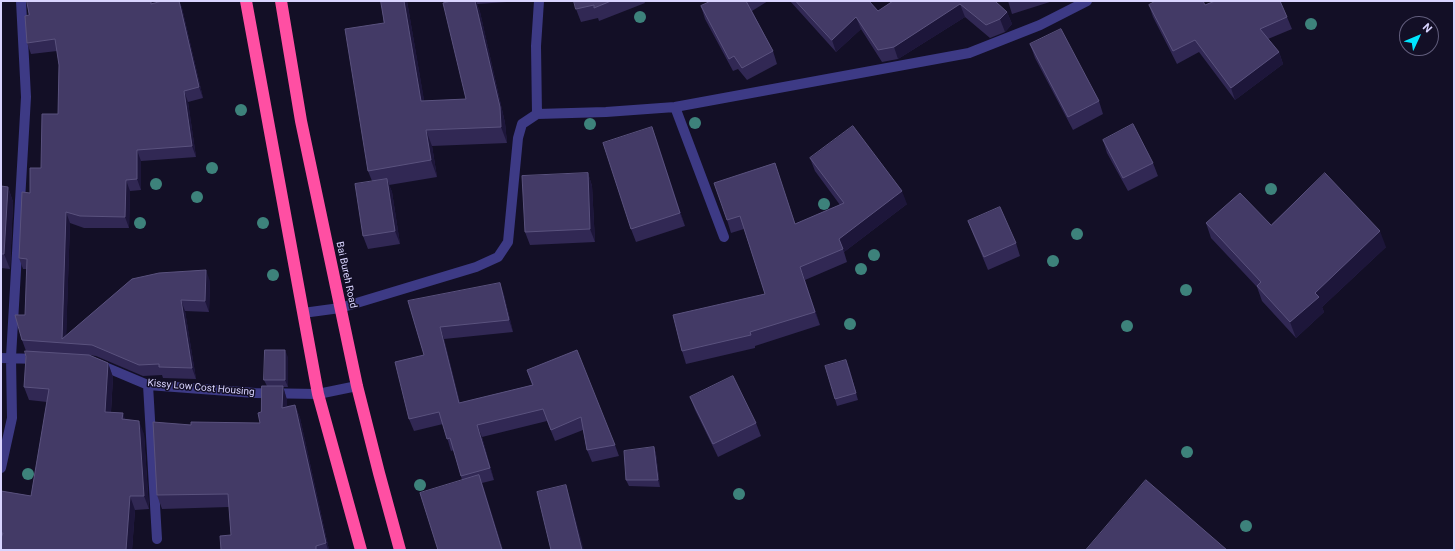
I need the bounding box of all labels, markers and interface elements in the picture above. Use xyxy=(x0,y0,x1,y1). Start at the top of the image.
north arrow xyxy=(1399,16,1439,56)
text: N xyxy=(1420,21,1435,35)
street label: Bai Bureh Road xyxy=(333,241,359,309)
street label: Kissy Low Cost Housing xyxy=(147,377,255,399)

